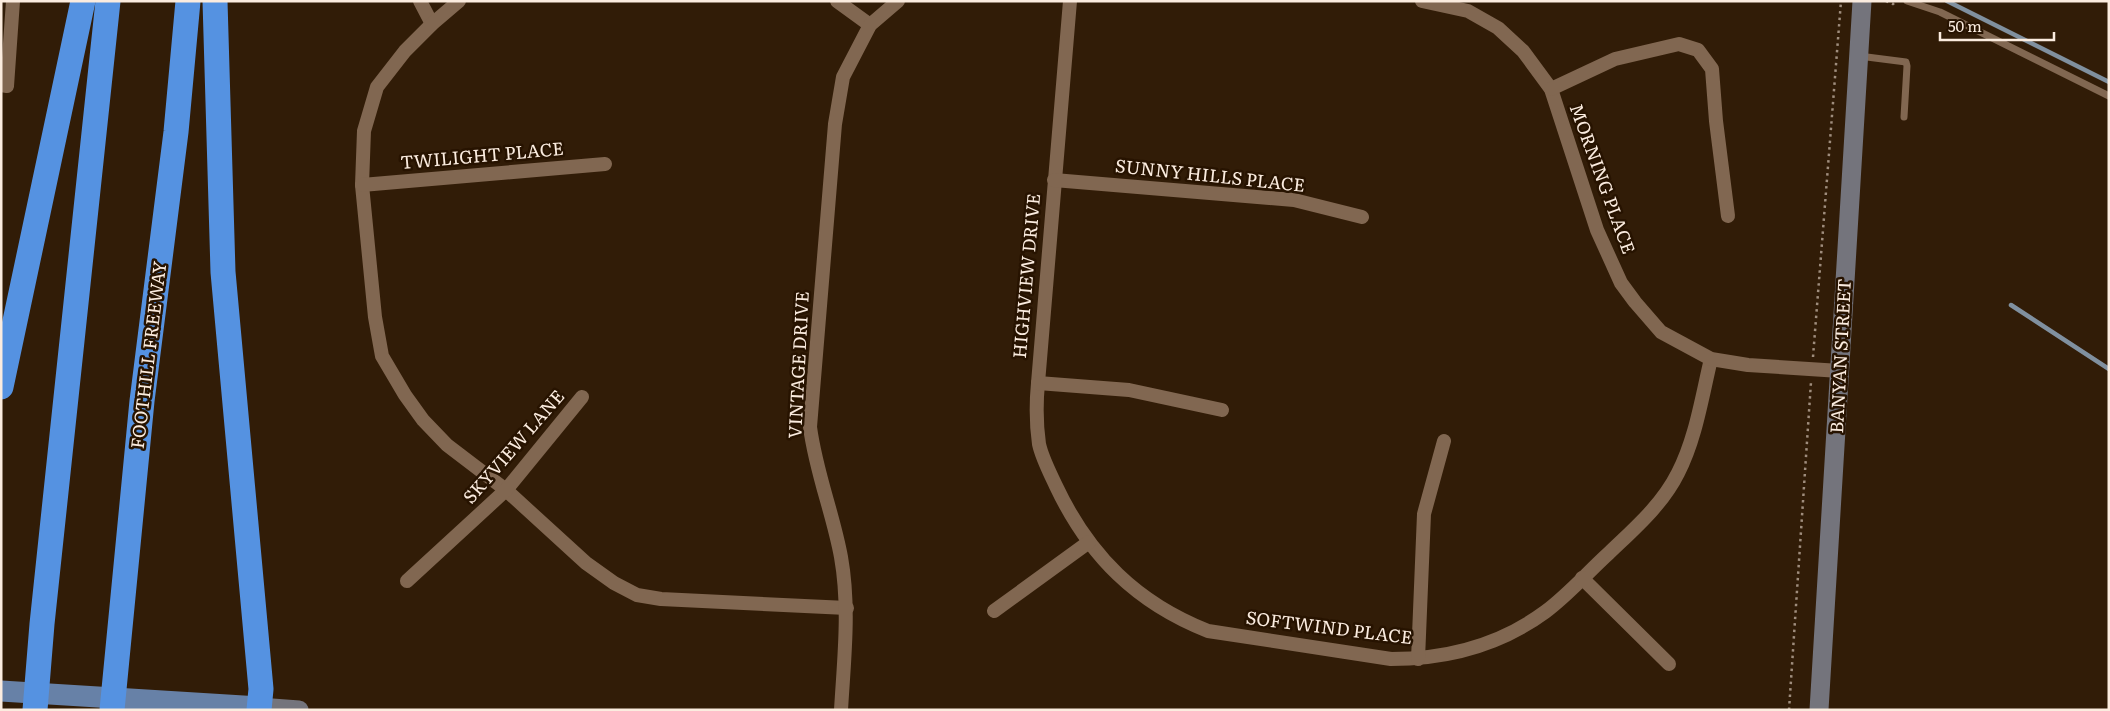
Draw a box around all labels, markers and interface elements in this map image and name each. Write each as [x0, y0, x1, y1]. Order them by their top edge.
scale bar [1940, 10, 2054, 42]
text: 50 m [1948, 14, 1982, 37]
street label: MORNING PLACE [1564, 100, 1643, 257]
street label: TWILIGHT PLACE [399, 134, 565, 175]
street label: SUNNY HILLS PLACE [1114, 151, 1306, 198]
street label: HIGHVIEW DRIVE [1005, 192, 1046, 359]
street label: FOOTHILL FREEWAY [123, 259, 172, 450]
street label: BANYAN STREET [1822, 278, 1857, 434]
street label: VINTAGE DRIVE [780, 291, 815, 439]
street label: SKYVIEW LANE [456, 383, 570, 509]
street label: SOFTWIND PLACE [1244, 603, 1414, 650]

